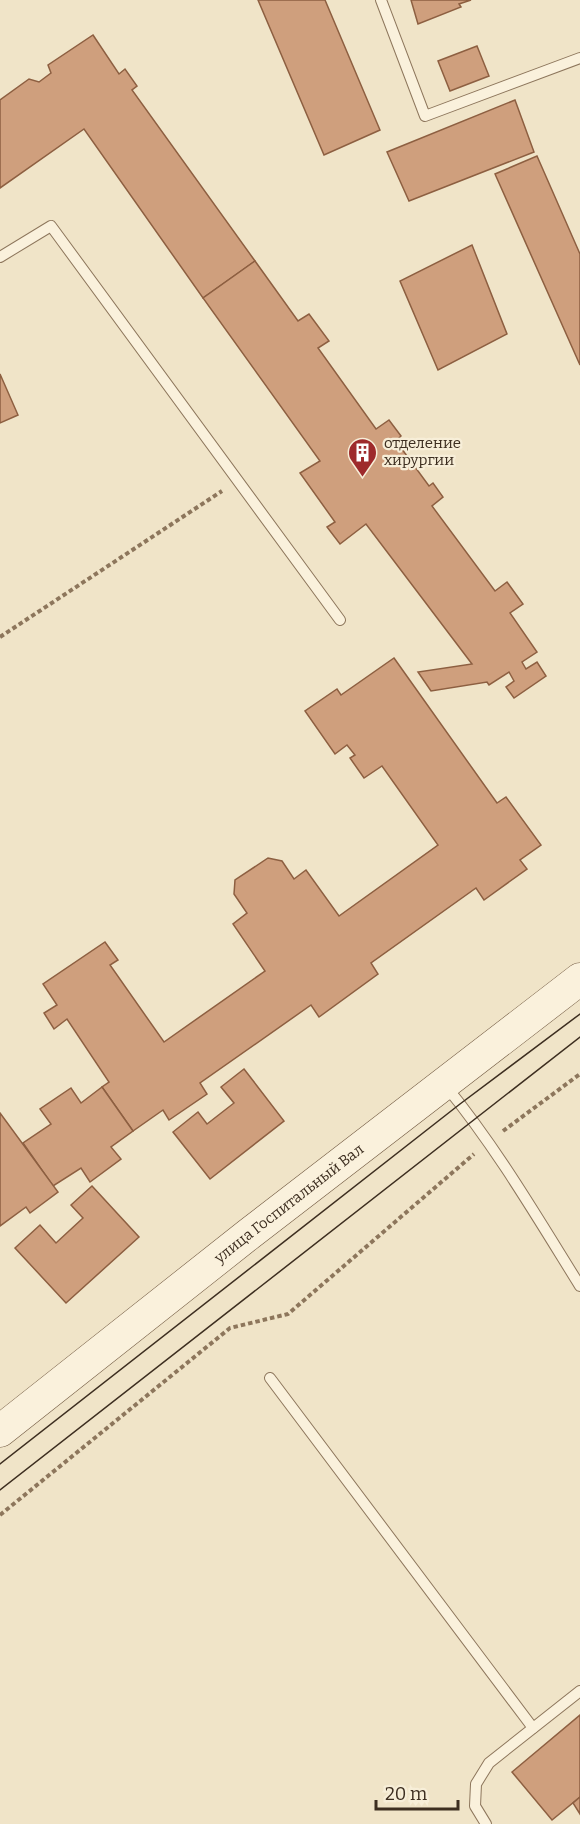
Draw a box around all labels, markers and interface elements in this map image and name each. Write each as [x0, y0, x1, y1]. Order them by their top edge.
place label: отделение хирургии [384, 434, 461, 469]
building icon: отделение хирургии [347, 436, 379, 478]
street label: улица Госпитальный Вал [210, 1140, 367, 1267]
scale bar [376, 1773, 458, 1811]
text: 20 m [385, 1783, 427, 1805]

